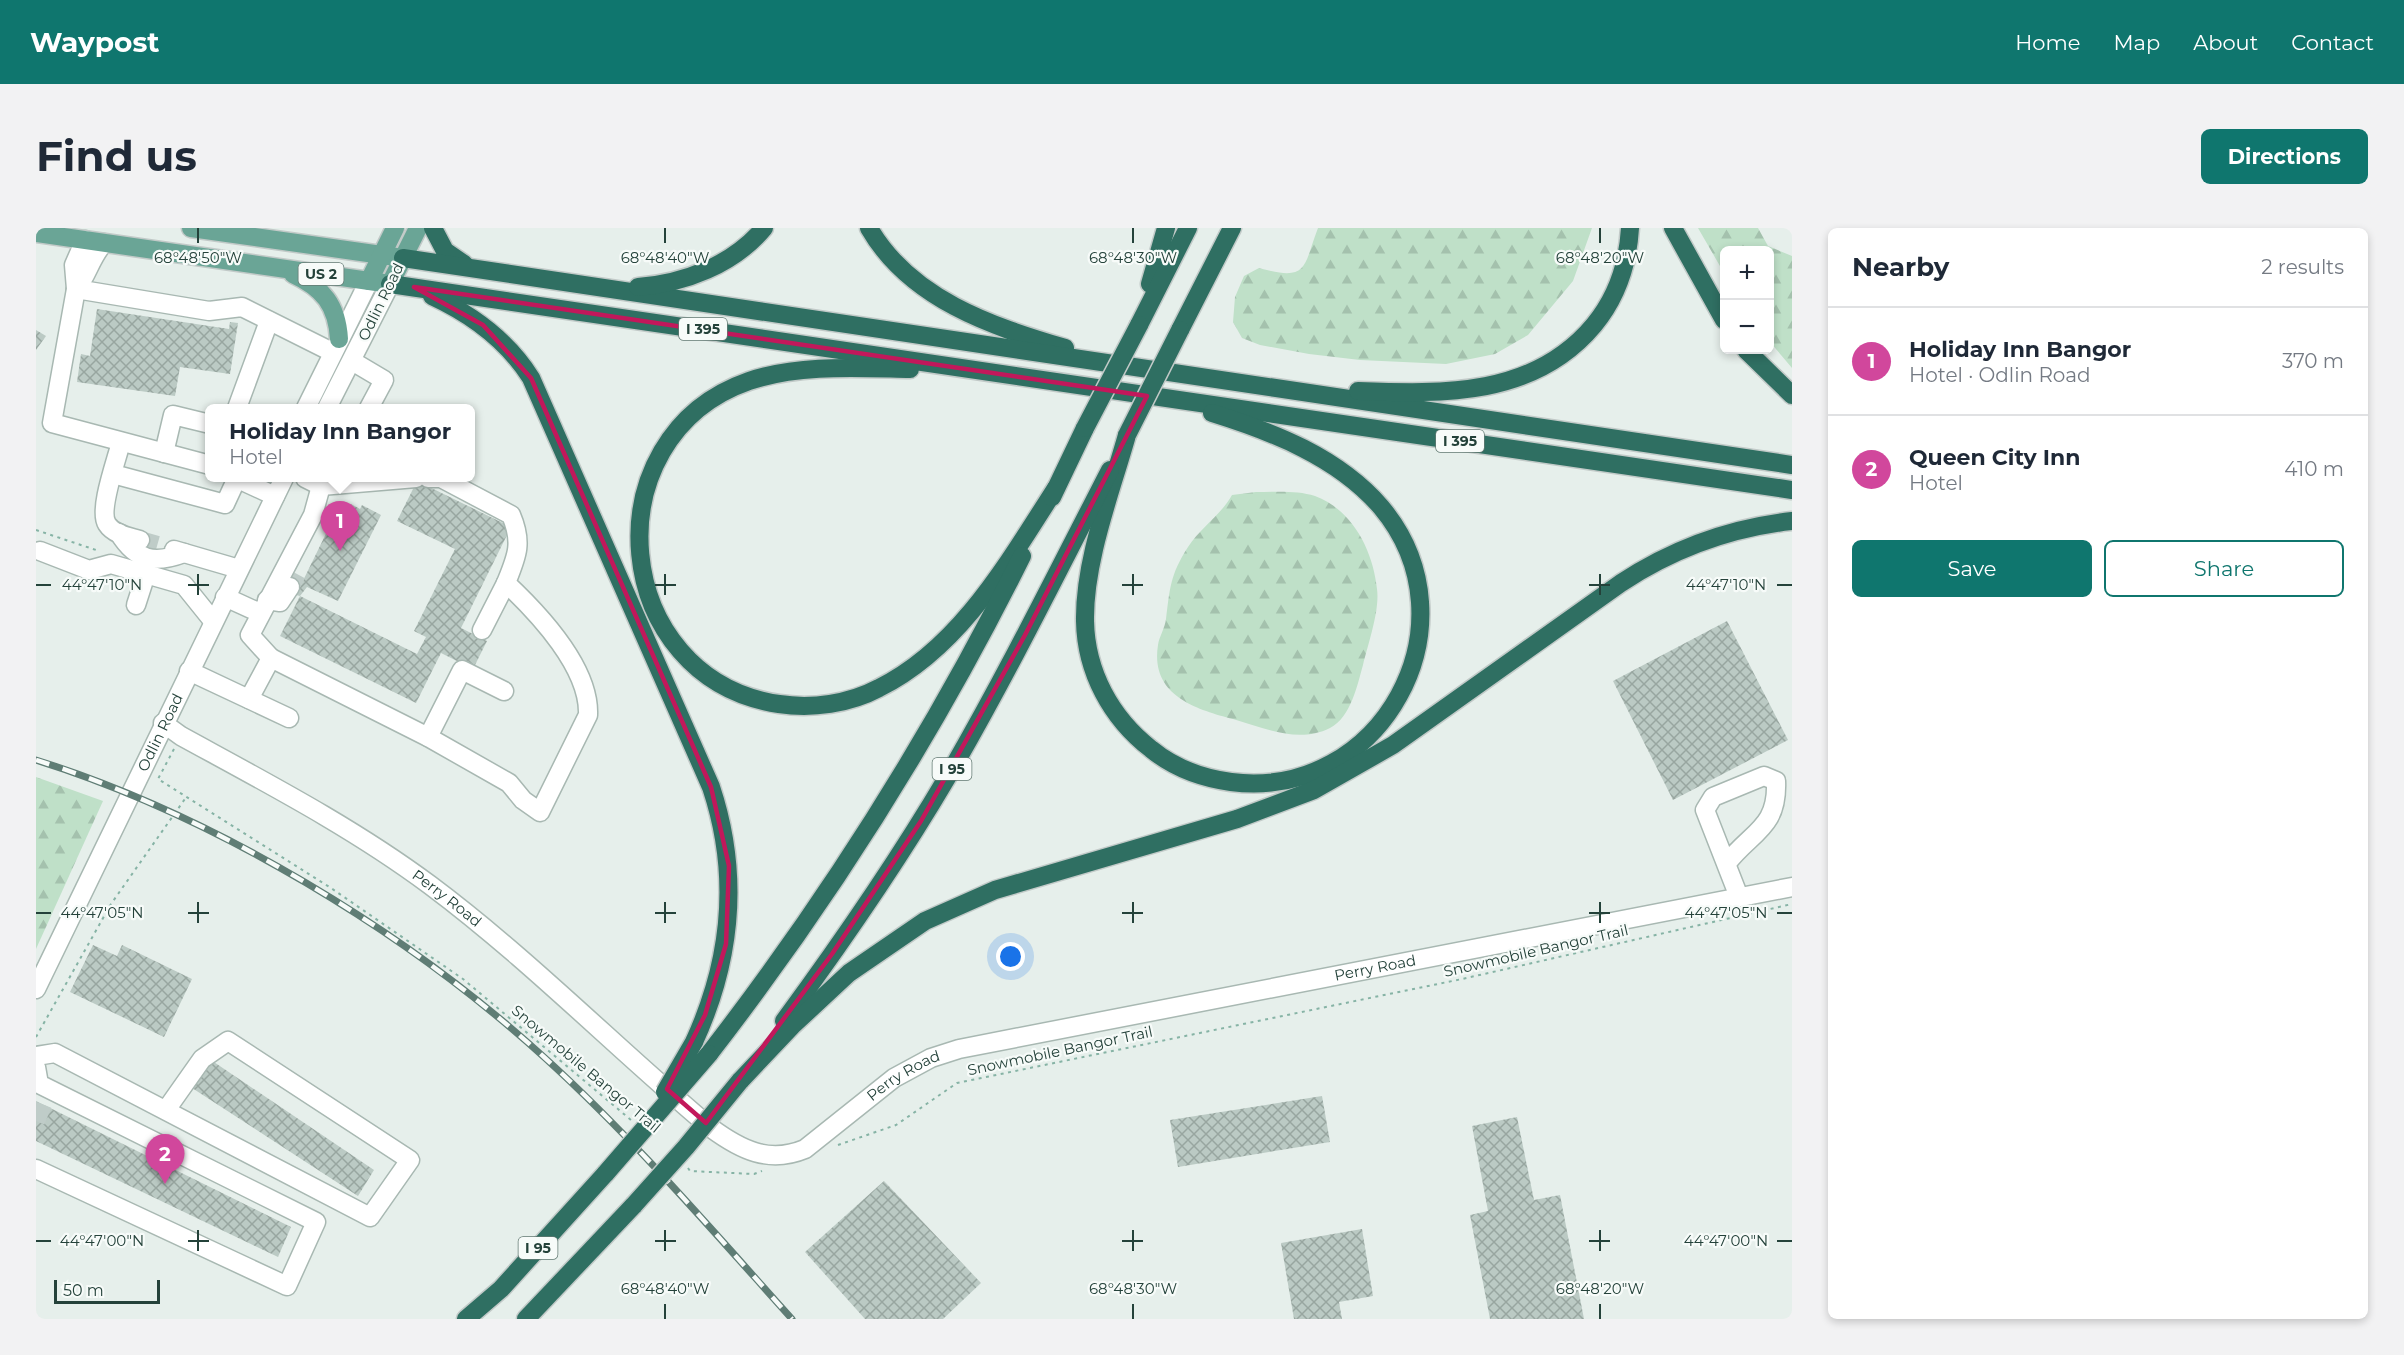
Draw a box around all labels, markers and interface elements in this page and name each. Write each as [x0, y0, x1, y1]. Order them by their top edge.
text: Waypost [30, 25, 160, 59]
text: Home [2015, 30, 2080, 55]
text: Map [2113, 30, 2160, 55]
text: About [2193, 30, 2258, 55]
text: Contact [2291, 30, 2374, 55]
button: Directions [2201, 129, 2368, 184]
text: Find us [36, 130, 197, 182]
map controls [1720, 246, 1774, 354]
button: + [1720, 246, 1774, 300]
text: 68°48'50"W [154, 248, 242, 267]
text: 68°48'40"W [621, 248, 710, 267]
text: 68°48'30"W [1089, 248, 1177, 267]
text: 68°48'20"W [1556, 248, 1644, 267]
text: Nearby [1852, 251, 1949, 283]
text: 2 results [2261, 255, 2344, 279]
street label: Odlin Road [354, 260, 408, 344]
road number: US 2 [298, 263, 344, 285]
button: − [1720, 300, 1774, 354]
road number: I 395 [679, 318, 727, 340]
text: Holiday Inn Bangor [1909, 336, 2131, 363]
text: 1 [1868, 349, 1875, 373]
text: 370 m [2282, 349, 2344, 373]
text: Hotel · Odlin Road [1909, 363, 2091, 387]
popup [205, 404, 475, 482]
text: Holiday Inn Bangor [229, 418, 451, 445]
road number: I 395 [1436, 430, 1484, 452]
text: Queen City Inn [1909, 444, 2080, 471]
text: Hotel [229, 445, 283, 469]
text: 2 [1866, 457, 1877, 481]
text: 410 m [2284, 457, 2344, 481]
text: Hotel [1909, 471, 1963, 495]
pin: 1 [320, 502, 360, 551]
button: Save [1852, 540, 2092, 597]
button: Share [2104, 540, 2344, 597]
text: 44°47'10"N [62, 575, 142, 594]
text: 44°47'10"N [1686, 575, 1766, 594]
street label: Odlin Road [133, 690, 187, 774]
road number: I 95 [932, 758, 972, 780]
street label: Perry Road [409, 865, 486, 931]
text: 44°47'05"N [61, 903, 143, 922]
text: 44°47'05"N [1685, 903, 1767, 922]
street label: Snowmobile Bangor Trail [1442, 920, 1630, 981]
your location [996, 942, 1025, 971]
street label: Perry Road [1333, 950, 1417, 985]
street label: Snowmobile Bangor Trail [508, 1001, 665, 1137]
street label: Snowmobile Bangor Trail [966, 1022, 1154, 1079]
street label: Perry Road [863, 1046, 942, 1105]
pin: 2 [146, 1134, 184, 1184]
text: 44°47'00"N [60, 1231, 144, 1250]
text: 44°47'00"N [1684, 1231, 1768, 1250]
road number: I 95 [518, 1237, 558, 1259]
scale bar [54, 1277, 160, 1304]
text: 68°48'40"W [621, 1279, 710, 1298]
text: 68°48'30"W [1089, 1279, 1177, 1298]
text: 68°48'20"W [1556, 1279, 1644, 1298]
text: 50 m [63, 1281, 104, 1300]

